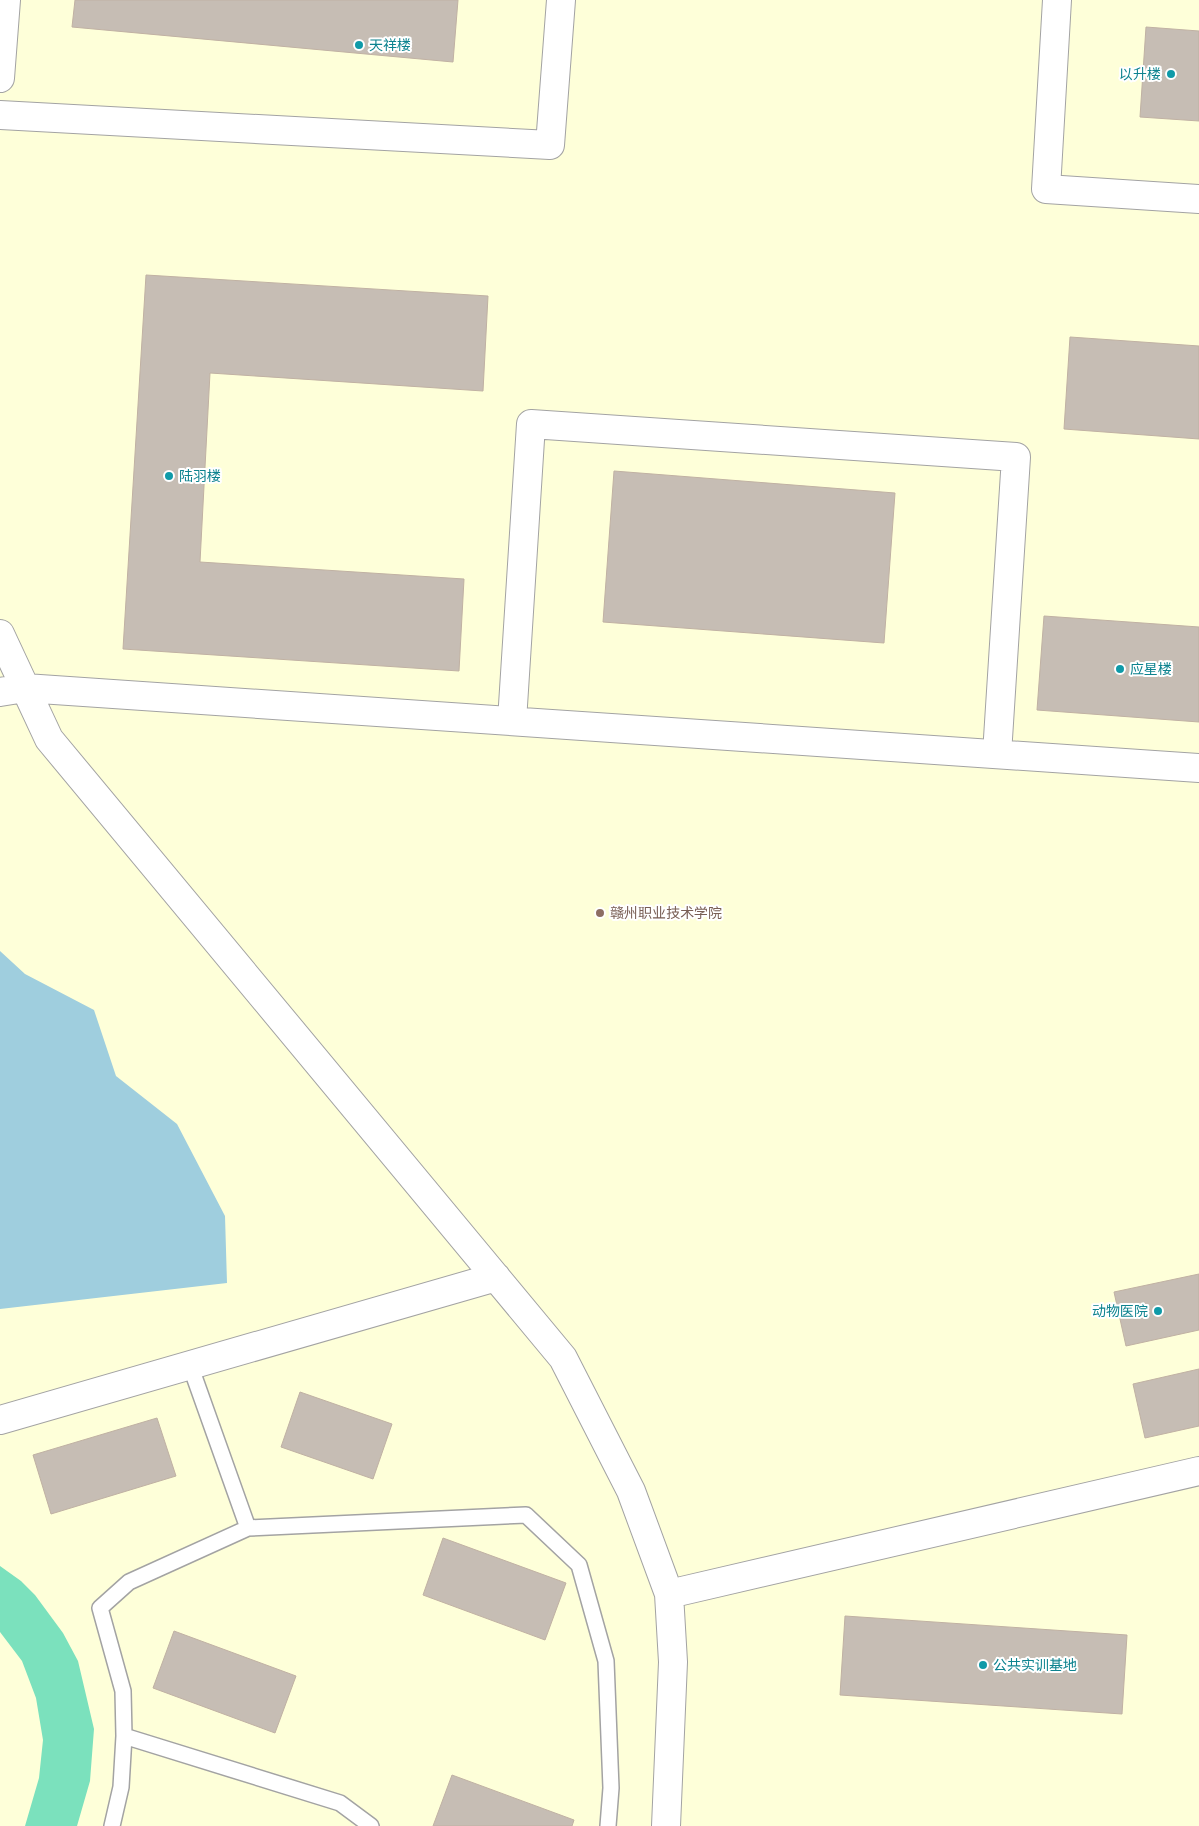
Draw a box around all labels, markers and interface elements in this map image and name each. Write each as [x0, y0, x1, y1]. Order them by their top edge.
place label: 天祥楼 [369, 36, 411, 54]
marker: 天祥楼 [353, 39, 365, 51]
place label: 以升楼 [1119, 65, 1161, 83]
marker: 以升楼 [1165, 68, 1177, 80]
place label: 陆羽楼 [179, 467, 221, 485]
marker: 陆羽楼 [163, 470, 175, 482]
place label: 应星楼 [1130, 660, 1172, 678]
marker: 应星楼 [1114, 663, 1126, 675]
place label: 赣州职业技术学院 [610, 904, 722, 922]
marker: 赣州职业技术学院 [594, 907, 606, 919]
place label: 动物医院 [1092, 1302, 1148, 1320]
marker: 动物医院 [1152, 1305, 1164, 1317]
place label: 公共实训基地 [993, 1656, 1077, 1674]
marker: 公共实训基地 [977, 1659, 989, 1671]

